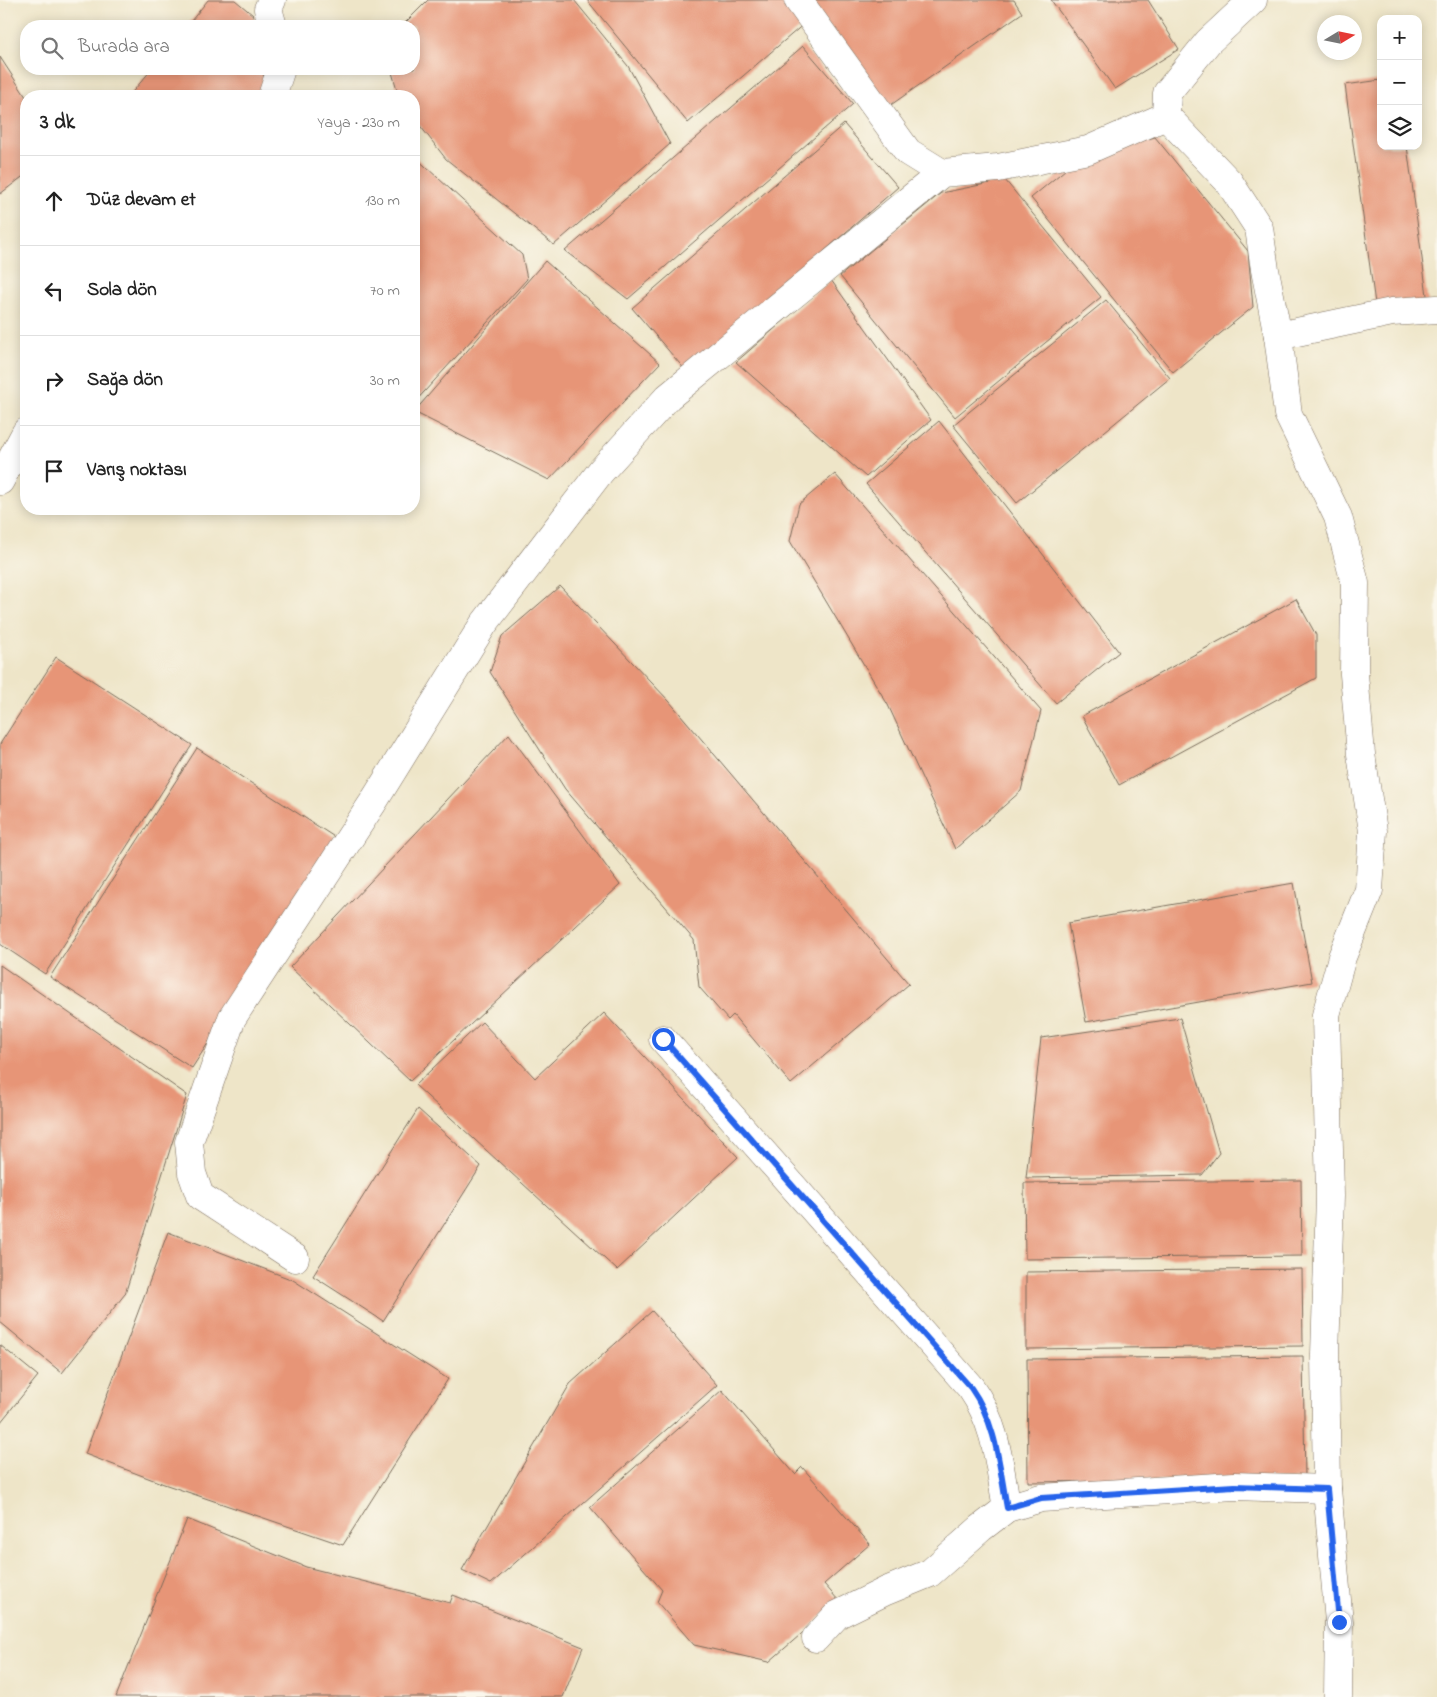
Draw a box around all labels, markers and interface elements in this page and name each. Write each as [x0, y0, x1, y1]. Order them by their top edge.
north arrow [1317, 15, 1362, 60]
map controls [1377, 15, 1422, 150]
button: + [1377, 15, 1422, 60]
search box [20, 20, 420, 75]
icon: search [38, 34, 66, 62]
text: Burada ara [78, 34, 170, 61]
button: − [1377, 60, 1422, 105]
button: layers [1377, 105, 1422, 150]
text: 3 dk [40, 108, 75, 138]
text: Yaya · 230 m [317, 111, 400, 135]
icon: ahead [40, 187, 68, 215]
text: Düz devam et [87, 187, 196, 214]
text: 130 m [365, 189, 400, 213]
icon: left [40, 277, 68, 305]
text: Sola dön [87, 277, 157, 304]
text: 70 m [370, 279, 400, 303]
icon: right [40, 367, 68, 395]
text: Sağa dön [87, 367, 163, 394]
text: 30 m [370, 369, 400, 393]
icon: arrive [40, 457, 68, 485]
text: Varış noktası [87, 457, 187, 484]
route start [652, 1028, 675, 1051]
route end [1328, 1611, 1351, 1634]

